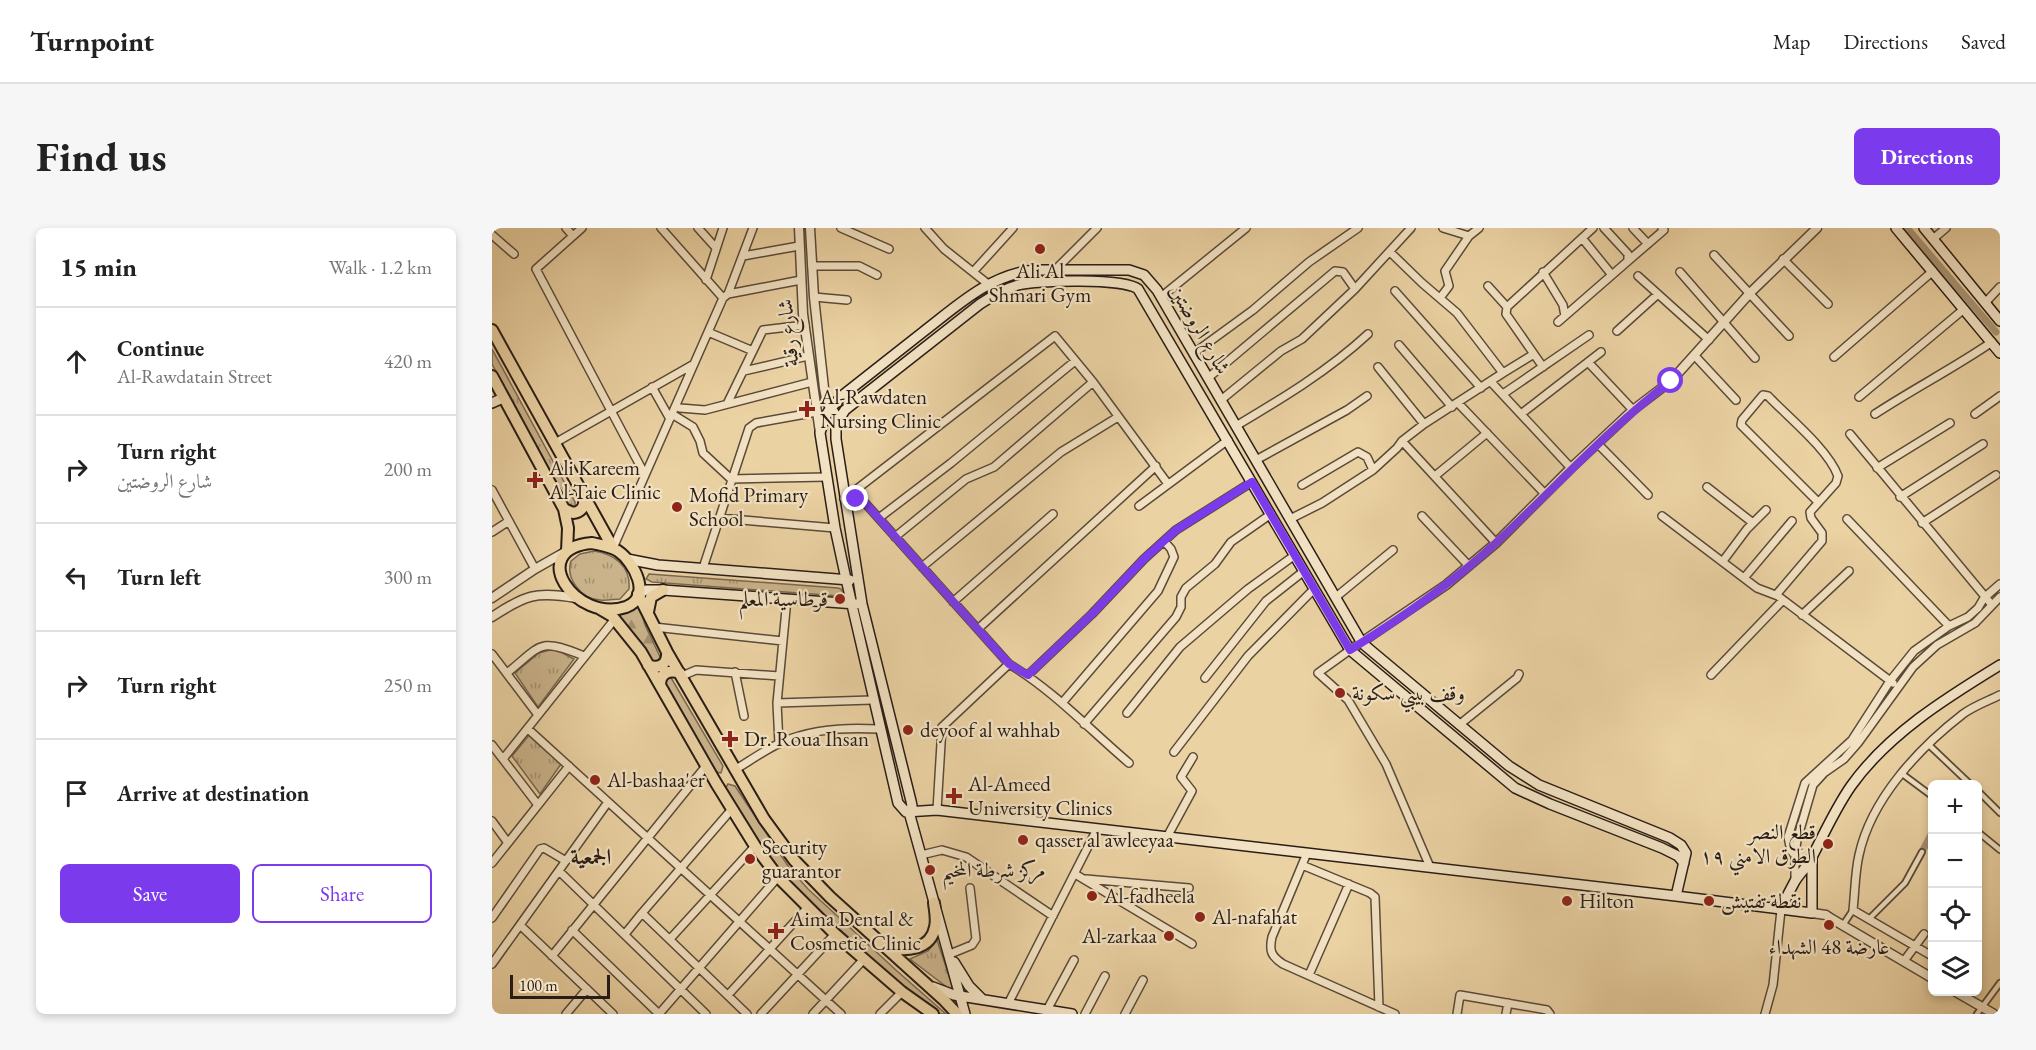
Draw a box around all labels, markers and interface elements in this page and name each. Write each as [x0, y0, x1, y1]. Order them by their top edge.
text: Turnpoint [30, 23, 154, 59]
text: Map [1773, 28, 1810, 55]
text: Directions [1843, 28, 1928, 55]
text: Saved [1961, 28, 2006, 55]
button: Directions [1854, 128, 2000, 185]
text: Find us [36, 129, 167, 184]
marker: Ali Al Shmari Gym [1033, 242, 1047, 256]
text: 15 min [60, 250, 137, 284]
text: Walk · 1.2 km [329, 254, 432, 280]
place label: Ali Al Shmari Gym [989, 257, 1091, 308]
street label: شارع الروضتين [1159, 279, 1237, 381]
street label: شارع رقية [771, 297, 809, 368]
text: Continue [117, 334, 204, 363]
icon: ahead [60, 345, 93, 378]
text: 420 m [384, 348, 432, 374]
text: Al-Rawdatain Street [117, 363, 272, 389]
route start [1657, 367, 1683, 393]
place label: Al-Rawdaten Nursing Clinic [819, 383, 941, 434]
marker: Al-Rawdaten Nursing Clinic [798, 400, 816, 418]
text: Turn right [117, 437, 216, 466]
icon: right [60, 453, 93, 486]
place label: Ali Kareem Al-Taie Clinic [548, 454, 661, 505]
text: 200 m [384, 456, 432, 482]
text: شارع الروضتين [117, 468, 212, 494]
marker: Ali Kareem Al-Taie Clinic [526, 471, 544, 489]
place label: Mofid Primary School [689, 481, 809, 532]
route end [842, 485, 868, 511]
marker: Mofid Primary School [670, 500, 684, 514]
icon: left [60, 561, 93, 594]
text: Turn left [117, 563, 201, 592]
text: 300 m [384, 564, 432, 590]
place label: قرطاسية المعلم [739, 585, 828, 620]
marker: قرطاسية المعلم [833, 592, 847, 606]
icon: right [60, 669, 93, 702]
text: Turn right [117, 671, 216, 700]
text: 250 m [384, 672, 432, 698]
place label: وقف بيبي سكونة [1352, 679, 1465, 713]
marker: وقف بيبي سكونة [1333, 686, 1347, 700]
place label: deyoof al wahhab [920, 716, 1060, 743]
marker: deyoof al wahhab [901, 723, 915, 737]
place label: Dr. Roua Ihsan [744, 725, 869, 752]
marker: Dr. Roua Ihsan [721, 730, 739, 748]
place label: Al-bashaa'er [606, 766, 705, 793]
place label: Al-Ameed University Clinics [967, 770, 1112, 821]
marker: Al-bashaa'er [588, 773, 602, 787]
icon: arrive [60, 777, 93, 810]
text: Arrive at destination [117, 779, 309, 808]
map controls [1928, 780, 1982, 996]
button: + [1928, 780, 1982, 834]
marker: Al-Ameed University Clinics [945, 787, 963, 805]
place label: قطع النصر الطوق الامني ۱۹ [1700, 818, 1816, 876]
place label: qasser al awleeyaa [1035, 826, 1174, 853]
place label: Security guarantor [762, 833, 841, 884]
marker: qasser al awleeyaa [1016, 833, 1030, 847]
button: − [1928, 834, 1982, 888]
marker: قطع النصر الطوق الامني ۱۹ [1821, 837, 1835, 851]
district label: الجمعية [571, 842, 611, 871]
marker: Security guarantor [743, 852, 757, 866]
place label: مركز شرطة المخيم [942, 856, 1045, 891]
marker: مركز شرطة المخيم [923, 863, 937, 877]
button: Save [60, 864, 240, 923]
button: Share [252, 864, 432, 923]
place label: Al-fadheela [1103, 882, 1196, 909]
place label: Hilton [1579, 887, 1634, 914]
place label: نقطة تفتيش [1721, 887, 1802, 915]
button: locate [1928, 888, 1982, 942]
marker: Al-fadheela [1085, 889, 1099, 903]
marker: Hilton [1560, 894, 1574, 908]
marker: نقطة تفتيش [1702, 894, 1716, 908]
place label: Al-nafahat [1211, 903, 1298, 930]
place label: Aima Dental & Cosmetic Clinic [789, 905, 921, 956]
marker: Al-nafahat [1193, 910, 1207, 924]
marker: عارضة 48 الشهداء [1822, 918, 1836, 932]
marker: Aima Dental & Cosmetic Clinic [767, 922, 785, 940]
place label: Al-zarkaa [1081, 922, 1158, 949]
marker: Al-zarkaa [1162, 929, 1176, 943]
place label: عارضة 48 الشهداء [1769, 933, 1889, 961]
button: layers [1928, 942, 1982, 996]
scale bar [510, 972, 610, 1000]
text: 100 m [519, 975, 558, 996]

